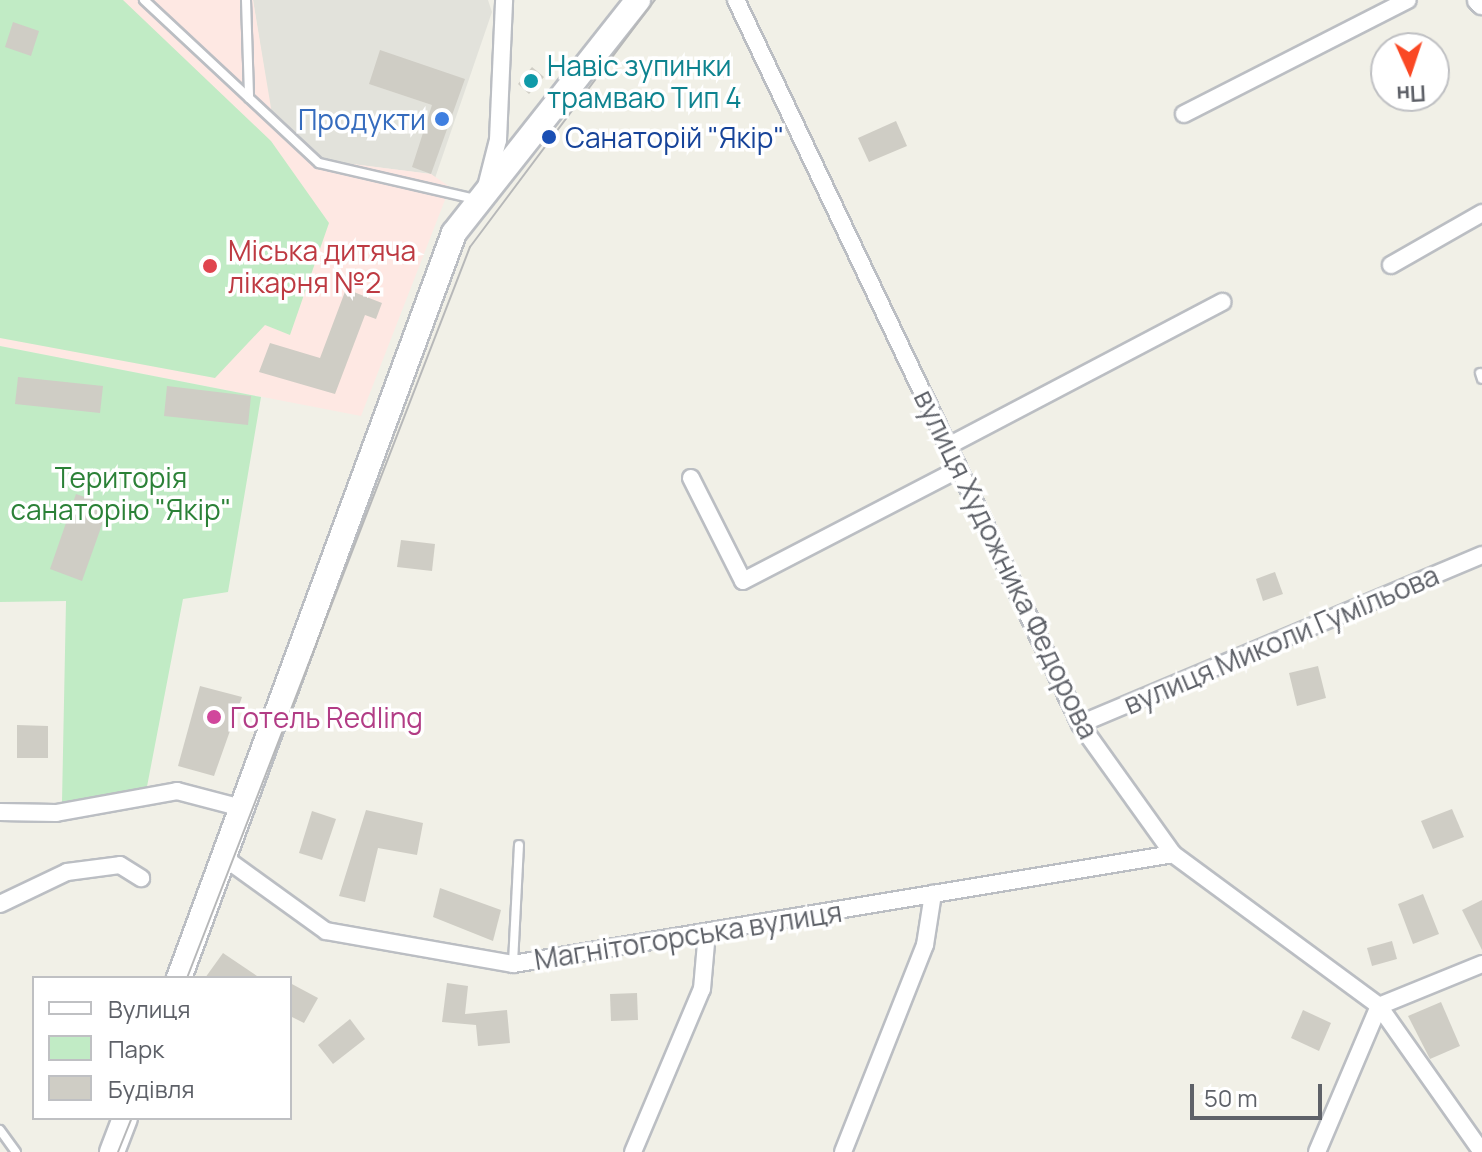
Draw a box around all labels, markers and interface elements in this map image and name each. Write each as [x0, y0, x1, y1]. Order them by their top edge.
north arrow [1370, 32, 1450, 112]
place label: Навіс зупинки трамваю Тип 4 [547, 48, 742, 114]
marker: Навіс зупинки трамваю Тип 4 [522, 72, 540, 90]
text: Пн [1396, 78, 1427, 110]
place label: Продукти [298, 102, 426, 136]
marker: Продукти [433, 110, 451, 128]
place label: Санаторій "Якір" [565, 120, 784, 154]
marker: Санаторій "Якір" [540, 128, 558, 146]
place label: Міська дитяча лікарня №2 [228, 233, 416, 299]
marker: Міська дитяча лікарня №2 [199, 255, 221, 277]
street label: вулиця Художника Федорова [908, 384, 1106, 744]
park label: Територія санаторію "Якір" [11, 460, 231, 526]
street label: вулиця Миколи Гумільова [1119, 557, 1443, 721]
place label: Готель Redling [230, 700, 423, 734]
marker: Готель Redling [205, 708, 223, 726]
street label: Магнітогорська вулиця [532, 894, 844, 976]
legend [32, 976, 292, 1120]
text: Вулиця [108, 992, 190, 1025]
text: Парк [108, 1032, 164, 1065]
scale bar [1194, 1068, 1326, 1118]
text: Будівля [108, 1072, 195, 1105]
text: 50 m [1204, 1081, 1258, 1114]

